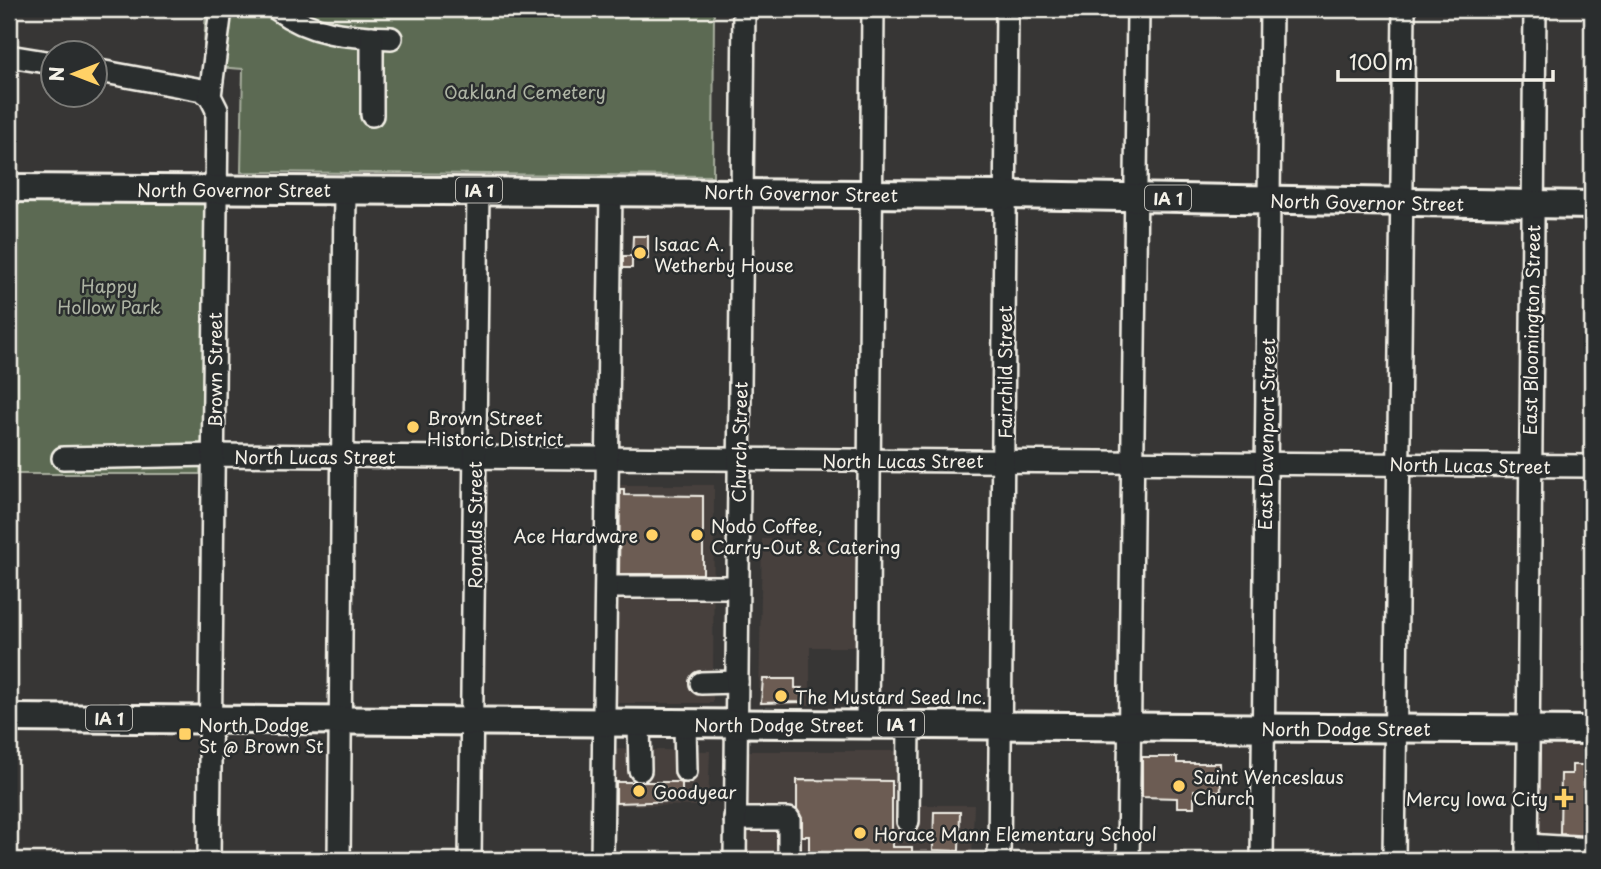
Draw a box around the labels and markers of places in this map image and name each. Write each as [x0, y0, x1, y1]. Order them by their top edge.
place label: Isaac A. Wetherby House [654, 230, 794, 278]
marker: Isaac A. Wetherby House [632, 245, 648, 261]
place label: Brown Street Historic District [427, 404, 564, 452]
marker: Brown Street Historic District [405, 419, 421, 435]
place label: Nodo Coffee, Carry-Out & Catering [711, 512, 901, 560]
place label: Ace Hardware [513, 522, 638, 549]
marker: Ace Hardware [644, 527, 660, 543]
marker: Nodo Coffee, Carry-Out & Catering [689, 527, 705, 543]
place label: The Mustard Seed Inc. [795, 683, 987, 710]
marker: The Mustard Seed Inc. [773, 688, 789, 704]
place label: North Dodge St @ Brown St [199, 711, 323, 759]
marker: North Dodge St @ Brown St [177, 726, 193, 742]
place label: Saint Wenceslaus Church [1193, 763, 1344, 811]
place label: Goodyear [653, 778, 737, 805]
marker: Saint Wenceslaus Church [1171, 778, 1187, 794]
marker: Goodyear [631, 783, 647, 799]
place label: Mercy Iowa City [1406, 785, 1548, 812]
marker: Mercy Iowa City [1554, 788, 1574, 808]
place label: Horace Mann Elementary School [874, 820, 1157, 847]
marker: Horace Mann Elementary School [852, 825, 868, 841]

